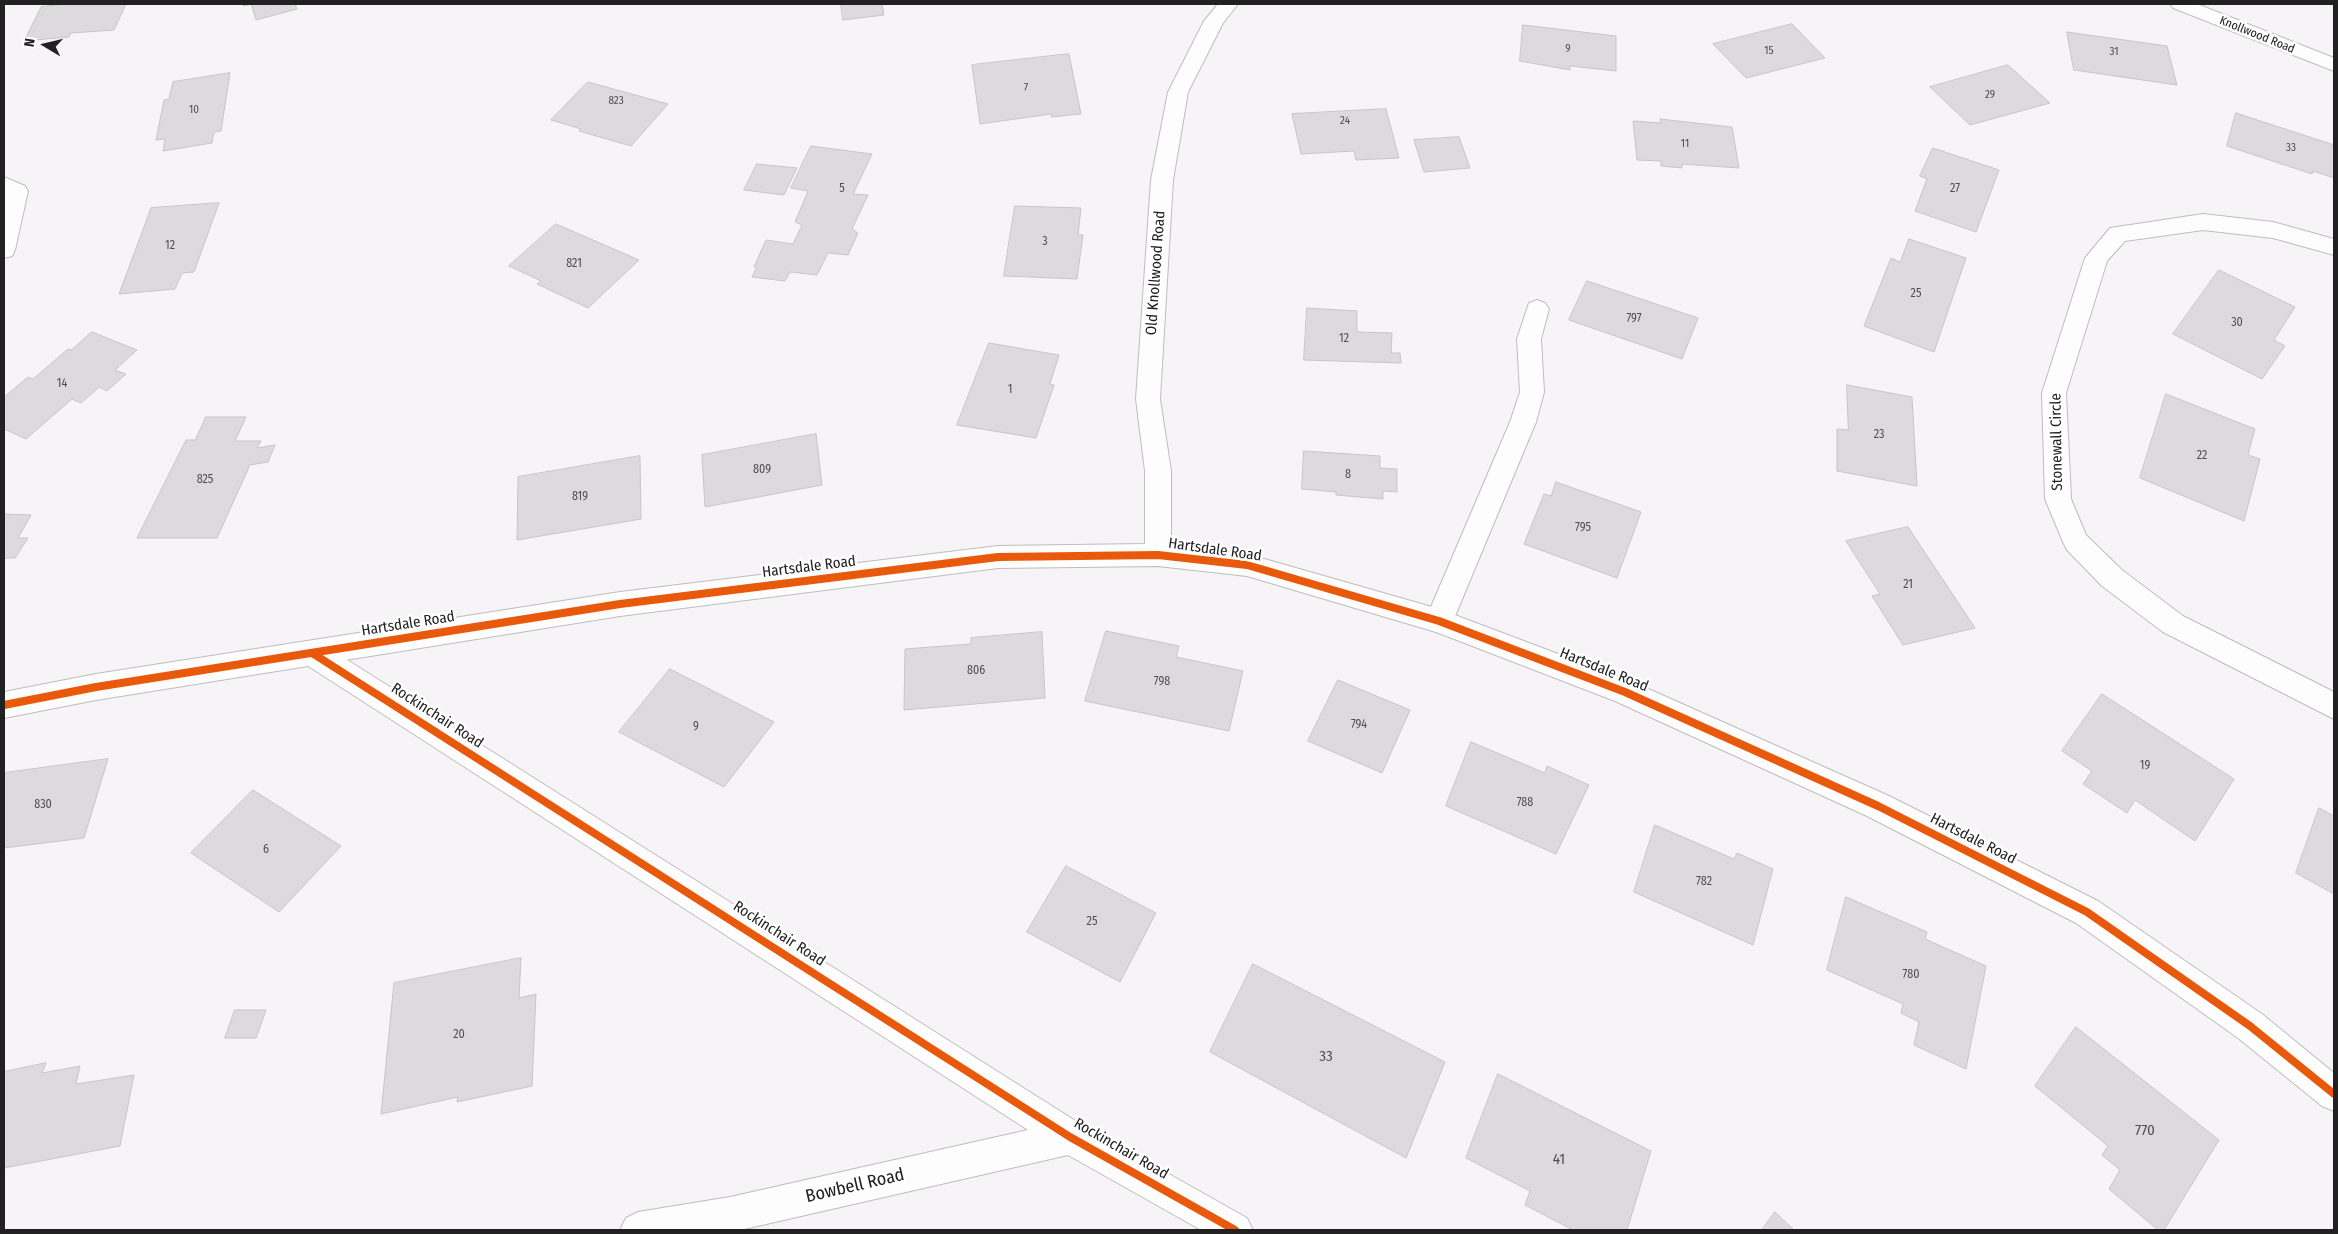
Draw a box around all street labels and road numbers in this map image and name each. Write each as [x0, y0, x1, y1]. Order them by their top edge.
street label: Knollwood Road [2217, 13, 2297, 57]
street label: Old Knollwood Road [1143, 210, 1169, 336]
street label: Stonewall Circle [2047, 393, 2067, 491]
street label: Hartsdale Road [1167, 535, 1263, 565]
street label: Hartsdale Road [761, 552, 857, 582]
street label: Hartsdale Road [360, 608, 456, 640]
street label: Hartsdale Road [1557, 644, 1651, 696]
street label: Rockinchair Road [388, 680, 486, 752]
street label: Hartsdale Road [1927, 810, 2019, 868]
street label: Rockinchair Road [730, 898, 828, 970]
street label: Rockinchair Road [1070, 1115, 1172, 1183]
street label: Bowbell Road [804, 1164, 906, 1208]

